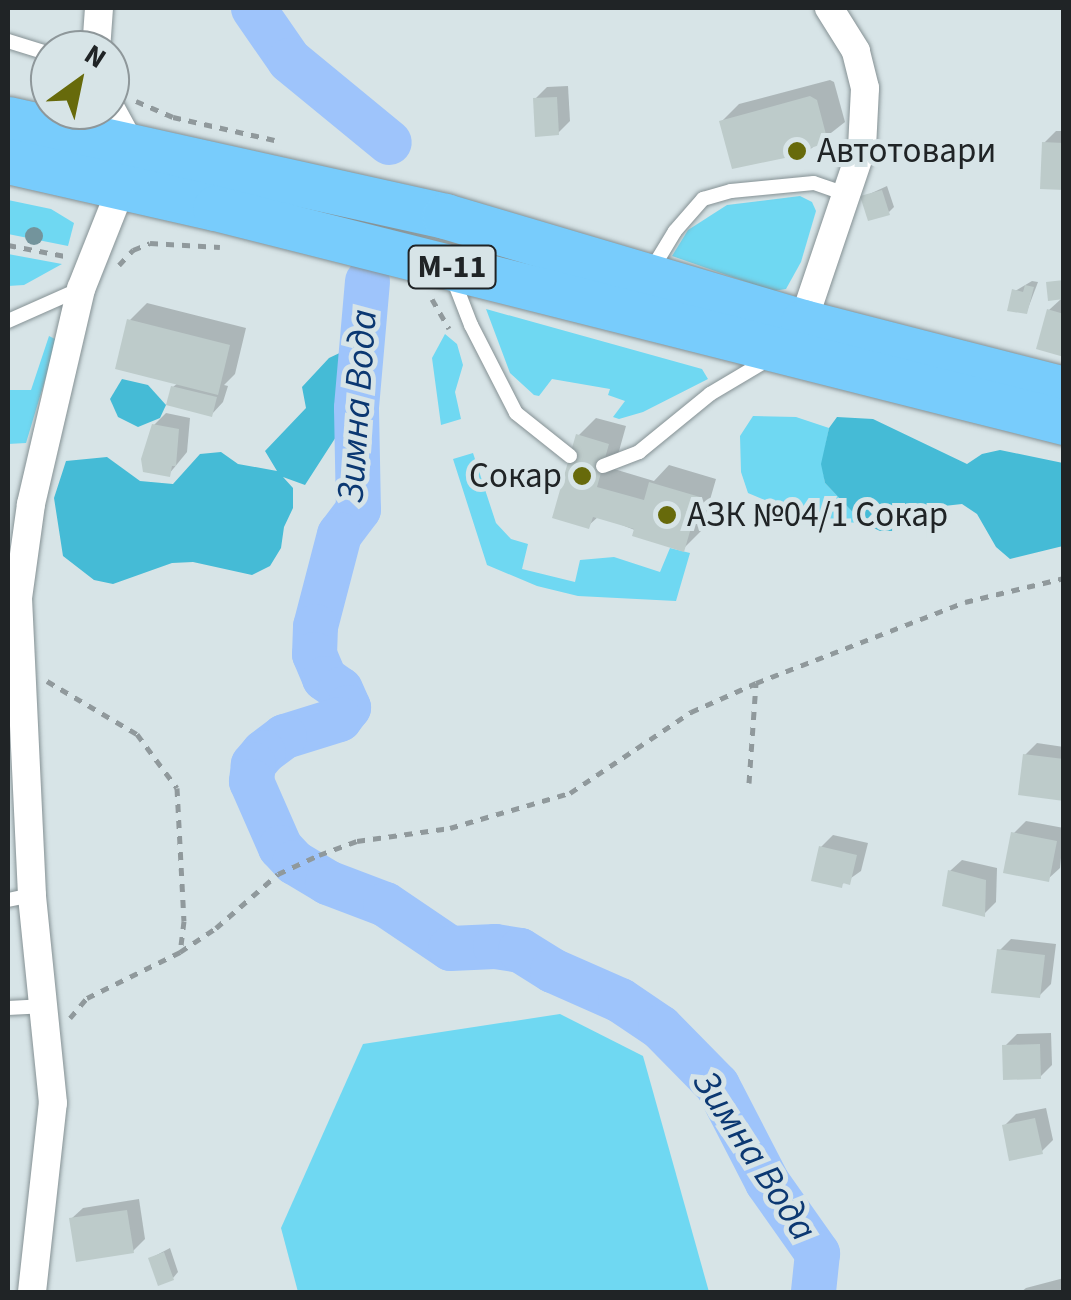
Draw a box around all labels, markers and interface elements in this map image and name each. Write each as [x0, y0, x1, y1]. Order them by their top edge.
north arrow [30, 30, 130, 130]
text: N [77, 35, 114, 78]
place label: Автотовари [817, 130, 996, 172]
marker: Автотовари [786, 140, 808, 162]
road number: М-11 [407, 240, 497, 294]
water label: Зимна Вода [328, 308, 388, 504]
place label: Сокар [469, 455, 562, 497]
marker: Сокар [571, 465, 593, 487]
place label: АЗК №04/1 Сокар [687, 494, 948, 536]
marker: АЗК №04/1 Сокар [656, 504, 678, 526]
water label: Зимна Вода [682, 1062, 826, 1250]

